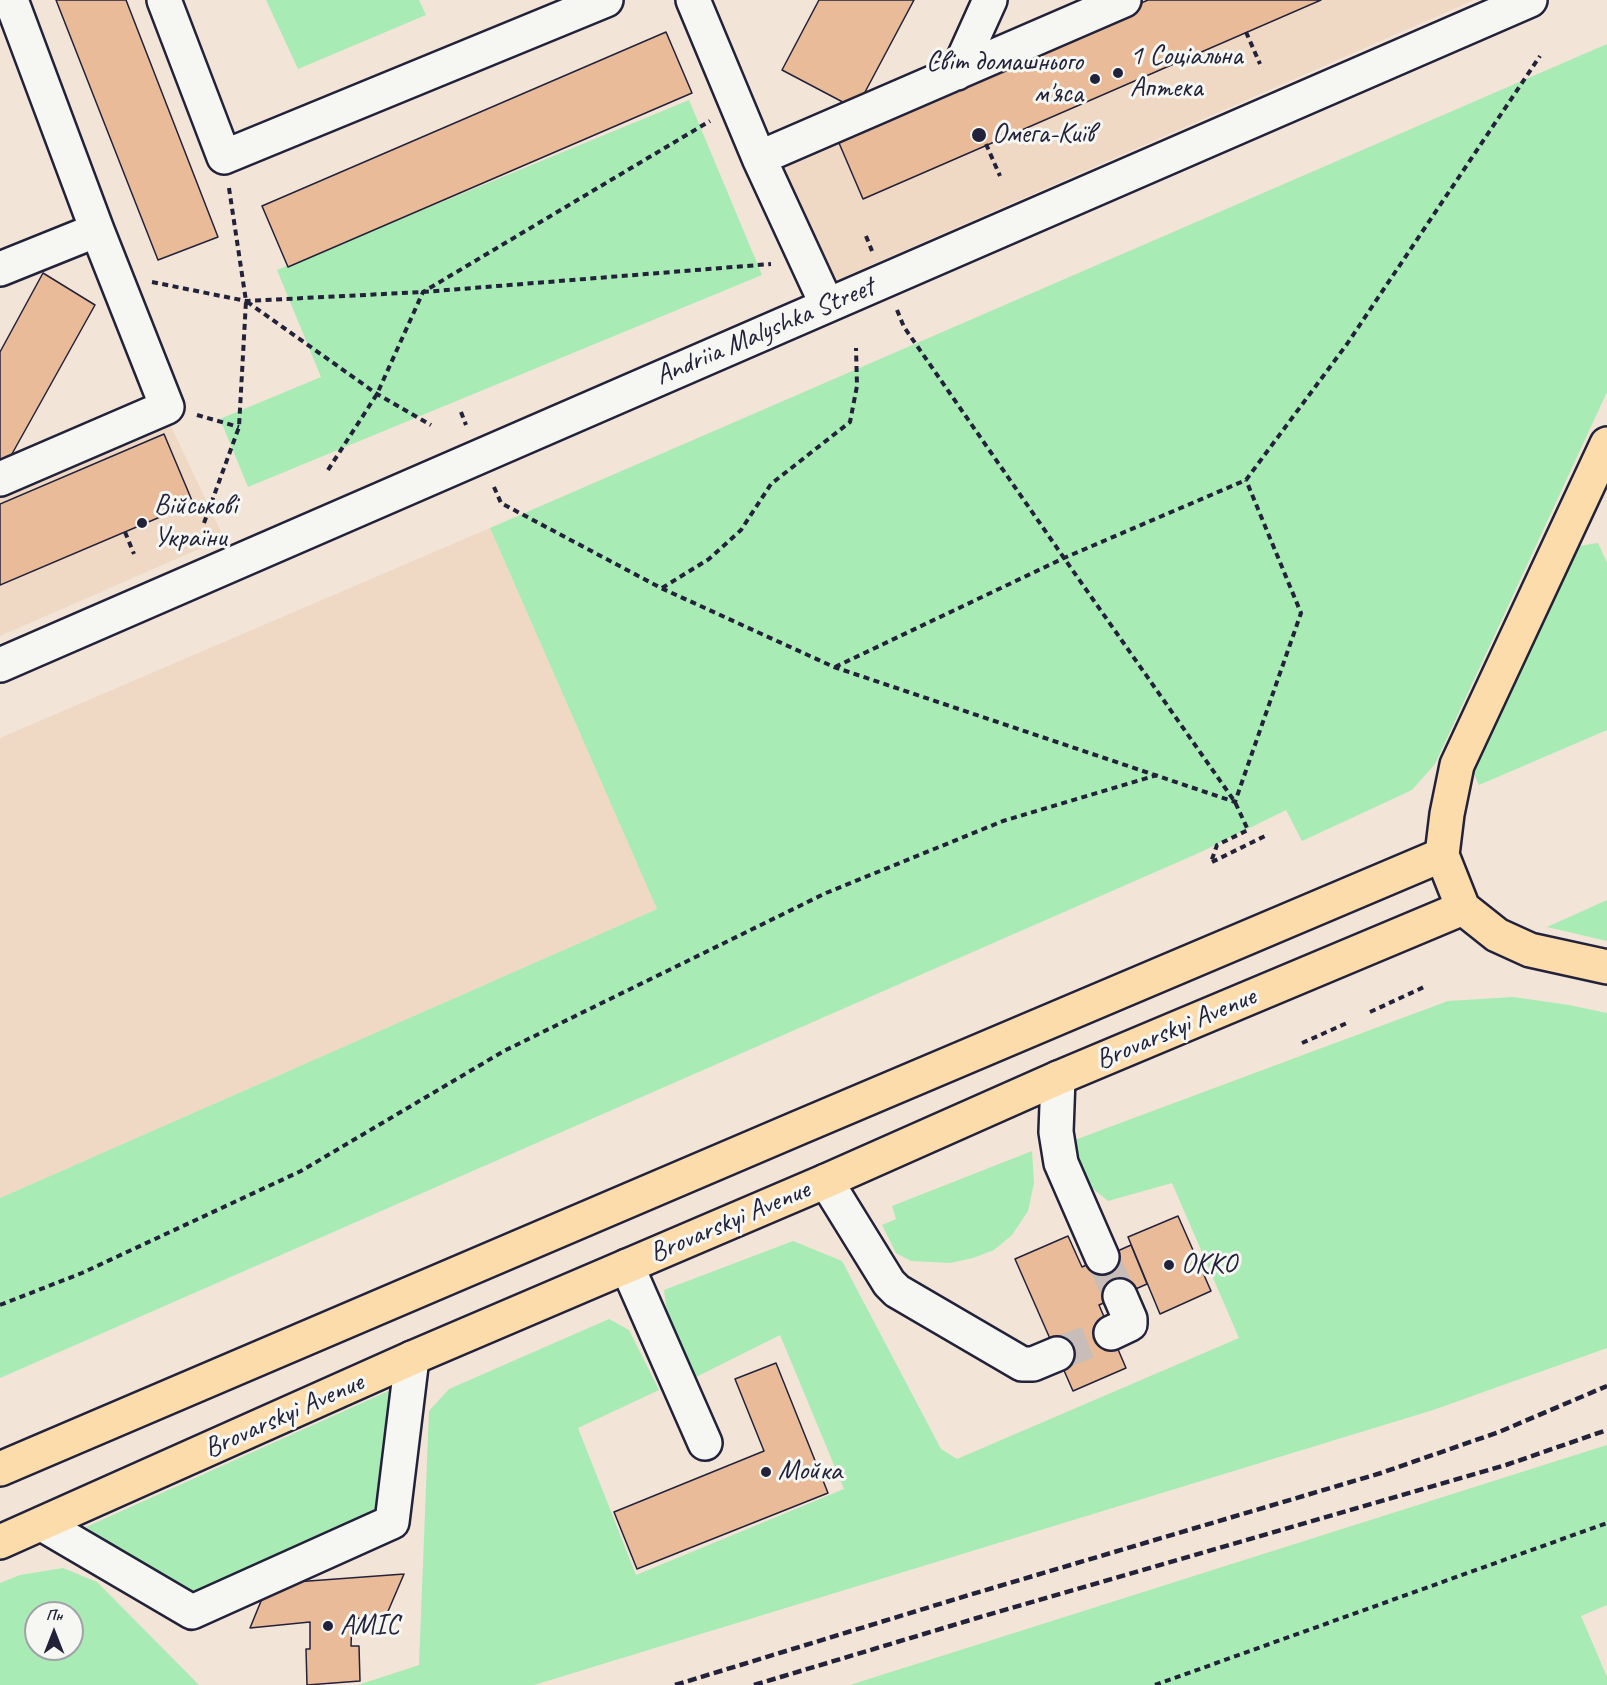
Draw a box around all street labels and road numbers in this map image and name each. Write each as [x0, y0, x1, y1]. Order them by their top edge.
street label: Andriia Malyshka Street [650, 271, 880, 393]
street label: Brovarskyi Avenue [1091, 980, 1261, 1078]
street label: Brovarskyi Avenue [645, 1173, 815, 1271]
street label: Brovarskyi Avenue [199, 1366, 369, 1466]

